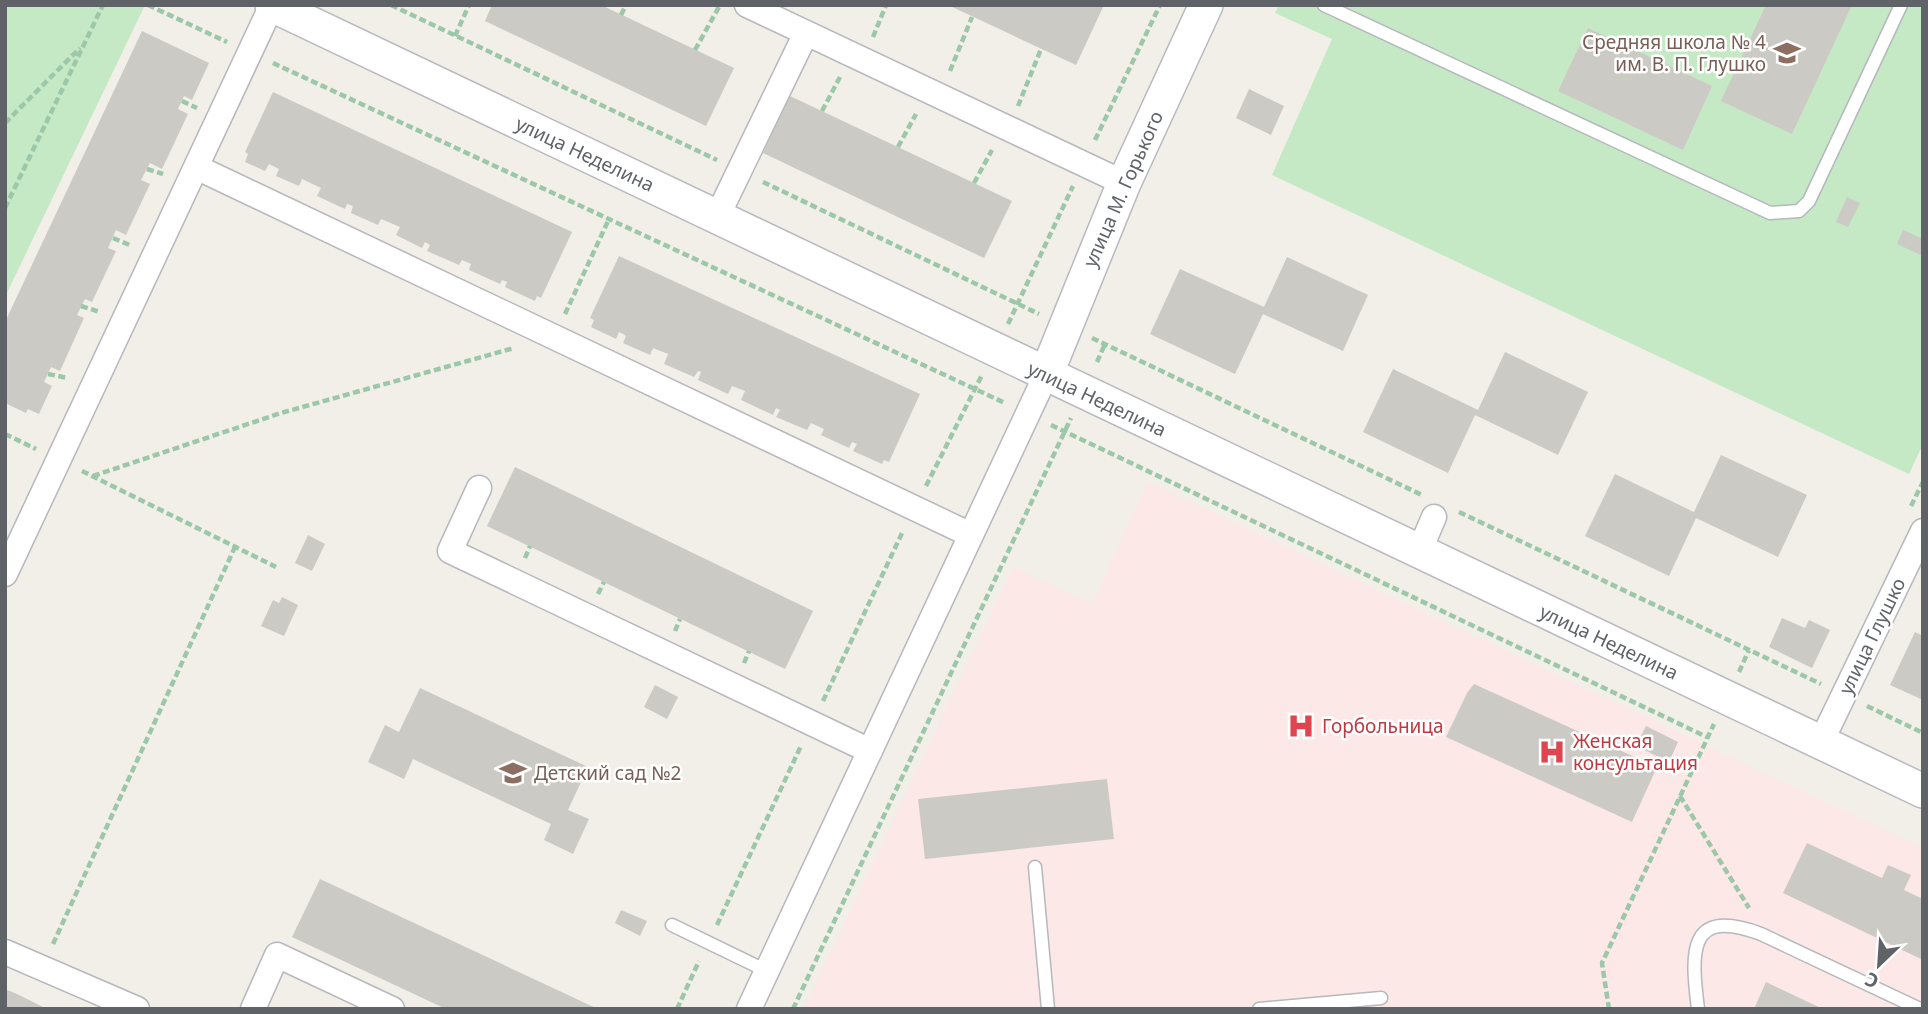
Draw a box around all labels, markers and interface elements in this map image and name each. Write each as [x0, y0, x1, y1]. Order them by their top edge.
place label: Средняя школа № 4 им. В. П. Глушко [1582, 29, 1766, 77]
school or university icon: Средняя школа № 4 им. В. П. Глушко [1772, 38, 1802, 68]
street label: улица М. Горького [1077, 107, 1169, 271]
street label: улица Неделина [511, 110, 659, 198]
street label: улица Неделина [1023, 355, 1171, 443]
street label: улица Глушко [1833, 573, 1911, 699]
street label: улица Неделина [1535, 598, 1683, 686]
hospital icon: Горбольница [1286, 711, 1316, 741]
place label: Горбольница [1322, 713, 1444, 739]
place label: Женская консультация [1573, 728, 1698, 776]
hospital icon: Женская консультация [1537, 737, 1567, 767]
school or university icon: Детский сад №2 [498, 758, 528, 788]
place label: Детский сад №2 [534, 760, 681, 786]
north arrow [1844, 930, 1914, 1000]
text: С [1861, 966, 1883, 995]

